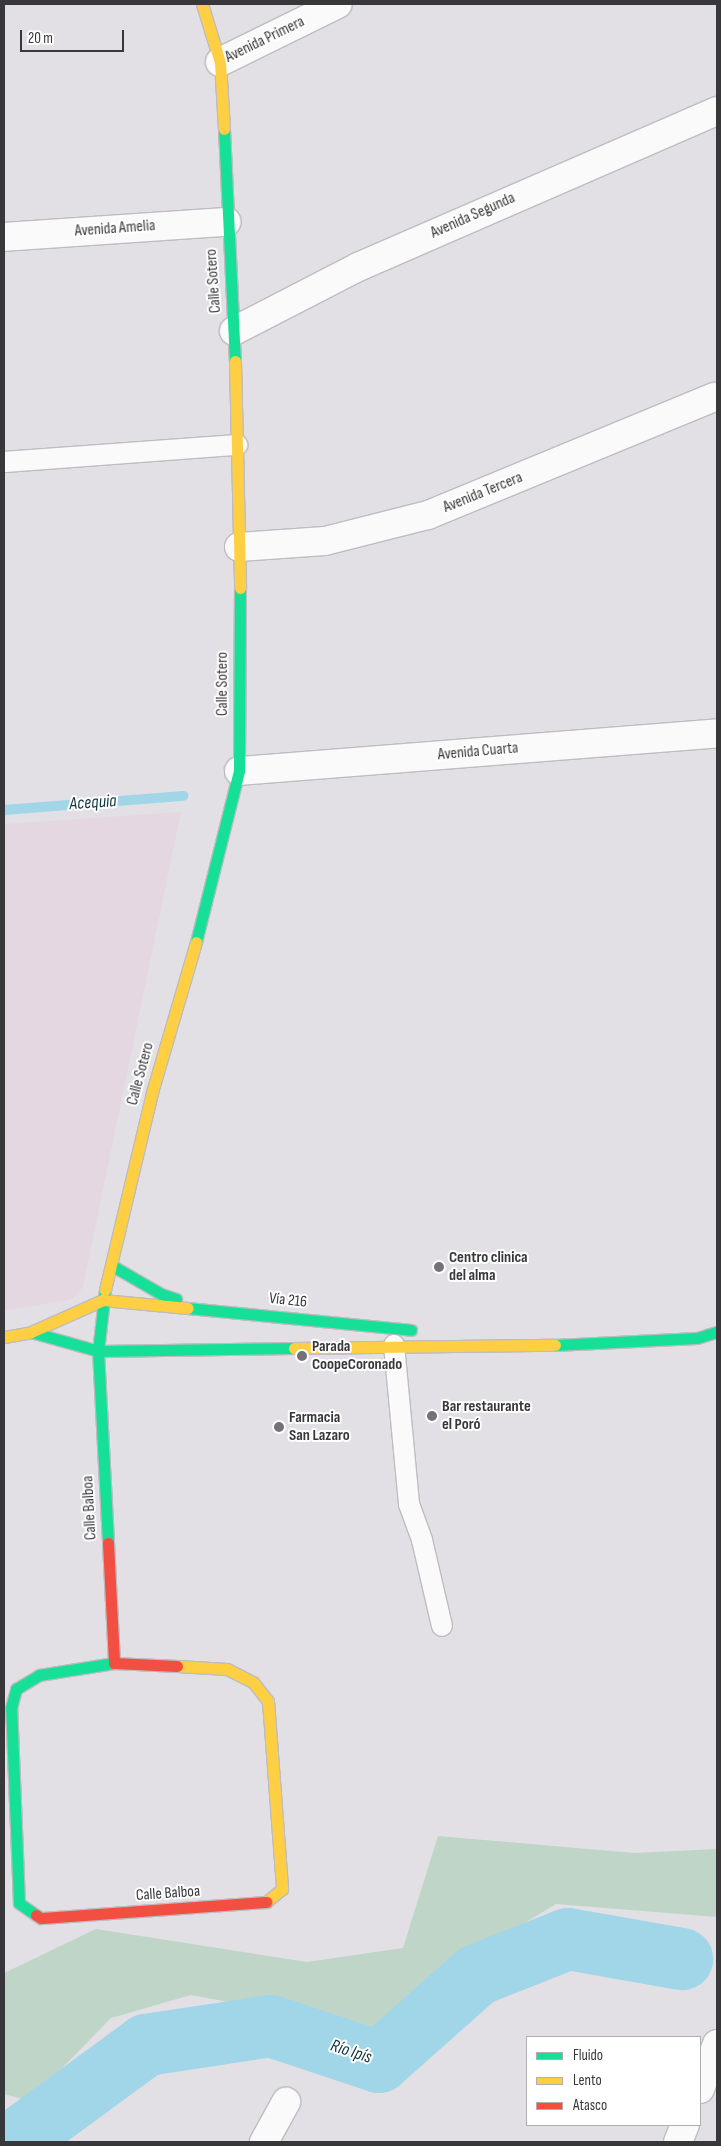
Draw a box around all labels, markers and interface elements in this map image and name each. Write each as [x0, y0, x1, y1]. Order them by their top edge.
street label: Avenida Primera [222, 13, 308, 67]
scale bar [22, 20, 126, 52]
text: 20 m [28, 29, 53, 48]
street label: Avenida Segunda [428, 189, 518, 243]
street label: Avenida Amelia [74, 217, 156, 241]
street label: Calle Sotero [202, 248, 226, 314]
street label: Avenida Tercera [441, 468, 525, 518]
street label: Calle Sotero [213, 652, 233, 716]
street label: Avenida Cuarta [437, 739, 519, 765]
water label: Acequia [69, 791, 117, 815]
street label: Calle Sotero [123, 1040, 159, 1108]
place label: Centro clinica del alma [449, 1248, 528, 1286]
marker: Centro clinica del alma [433, 1261, 445, 1273]
street label: Vía 216 [268, 1289, 308, 1313]
place label: Parada CoopeCoronado [312, 1337, 402, 1375]
marker: Parada CoopeCoronado [296, 1350, 308, 1362]
place label: Bar restaurante el Poró [442, 1397, 531, 1435]
place label: Farmacia San Lazaro [289, 1408, 350, 1446]
marker: Bar restaurante el Poró [426, 1410, 438, 1422]
marker: Farmacia San Lazaro [273, 1421, 285, 1433]
street label: Calle Balboa [79, 1475, 101, 1541]
street label: Calle Balboa [135, 1882, 201, 1906]
water label: Río Ipís [328, 2035, 374, 2069]
legend [526, 2036, 701, 2126]
text: Fluido [573, 2046, 603, 2065]
text: Lento [573, 2071, 602, 2090]
text: Atasco [573, 2096, 607, 2115]

